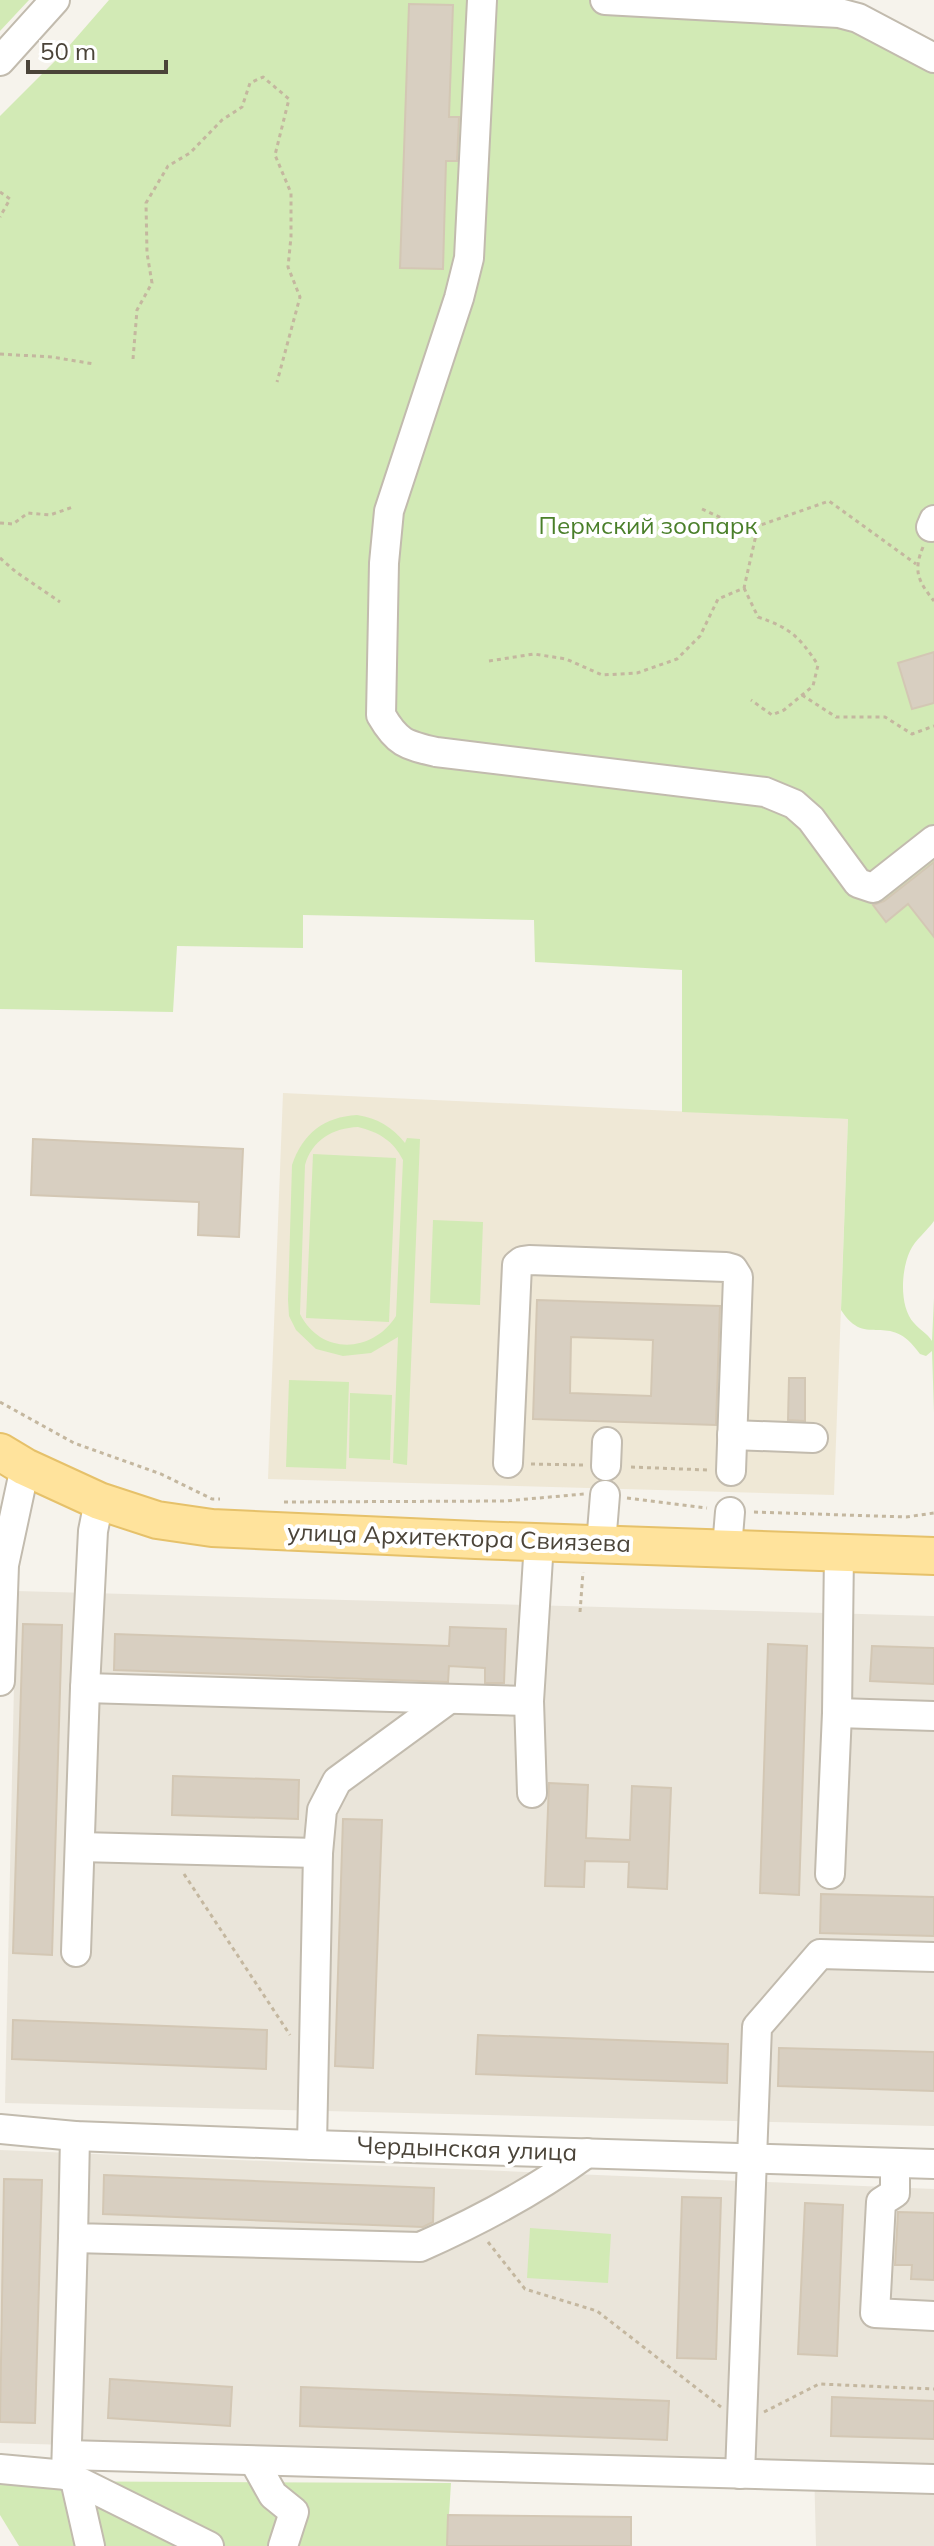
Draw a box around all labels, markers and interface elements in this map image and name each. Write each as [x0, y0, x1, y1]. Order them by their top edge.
scale bar [28, 24, 166, 74]
text: 50 m [40, 36, 96, 66]
park label: Пермский зоопарк [539, 510, 758, 540]
street label: улица Архитектора Свиязева [287, 1516, 631, 1558]
street label: Чердынская улица [356, 2129, 578, 2167]

